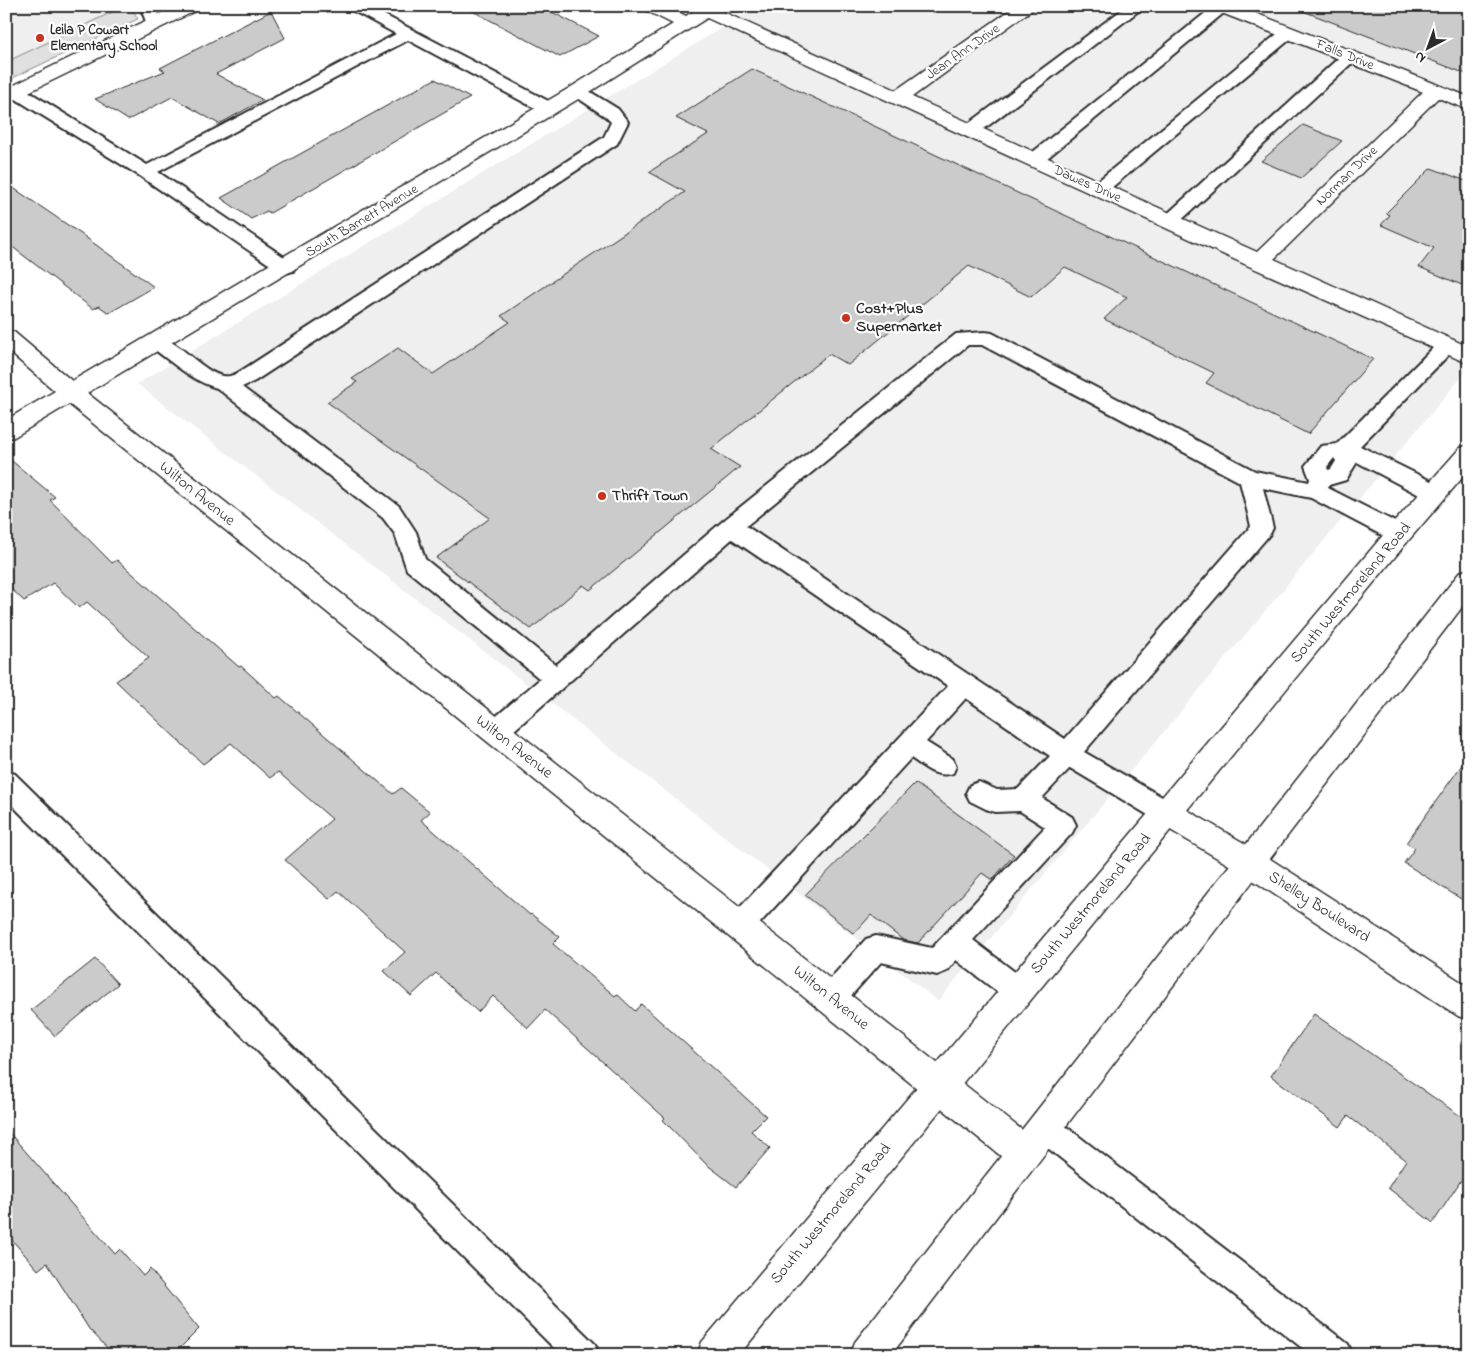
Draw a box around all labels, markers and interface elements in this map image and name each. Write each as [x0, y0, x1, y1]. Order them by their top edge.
street label: Jean Ann Drive [922, 18, 1005, 85]
place label: Leila P Cowart Elementary School [50, 20, 158, 59]
north arrow [1402, 22, 1452, 72]
marker: Leila P Cowart Elementary School [34, 32, 46, 44]
street label: Falls Drive [1312, 33, 1378, 76]
text: N [1410, 46, 1431, 68]
street label: Norman Drive [1311, 140, 1383, 211]
street label: Dawes Drive [1048, 159, 1125, 209]
street label: South Barnett Avenue [302, 179, 423, 263]
place label: Cost+Plus Supermarket [856, 297, 942, 339]
marker: Cost+Plus Supermarket [840, 312, 852, 324]
street label: Wilton Avenue [154, 456, 241, 533]
place label: Thrift Town [612, 484, 688, 508]
marker: Thrift Town [596, 490, 608, 502]
street label: South Westmoreland Road [1285, 517, 1417, 669]
street label: Wilton Avenue [470, 709, 558, 785]
street label: South Westmoreland Road [1025, 828, 1157, 980]
street label: Shelley Boulevard [1263, 865, 1375, 949]
street label: Wilton Avenue [788, 960, 875, 1037]
street label: South Westmoreland Road [765, 1138, 897, 1290]

